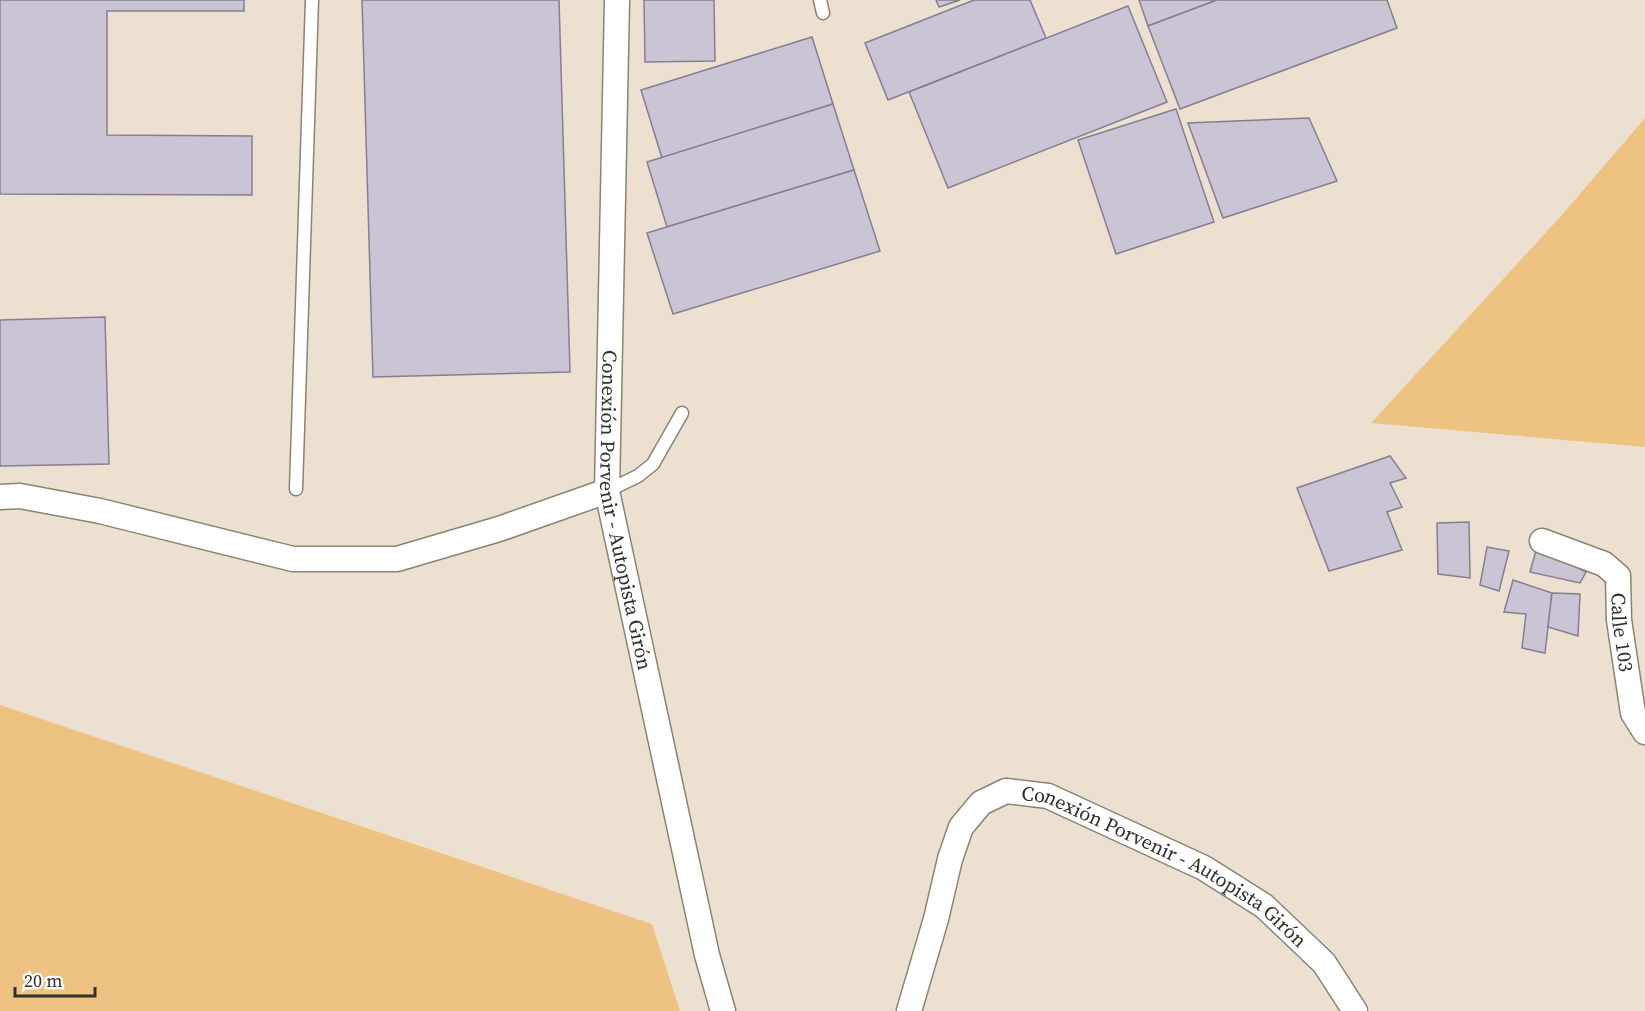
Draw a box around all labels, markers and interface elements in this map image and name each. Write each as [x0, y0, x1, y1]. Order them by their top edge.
street label: Conexión Porvenir - Autopista Girón [593, 350, 659, 673]
street label: Calle 103 [1604, 592, 1641, 674]
street label: Conexión Porvenir - Autopista Girón [1020, 779, 1313, 954]
scale bar [15, 960, 94, 998]
text: 20 m [24, 968, 62, 993]

